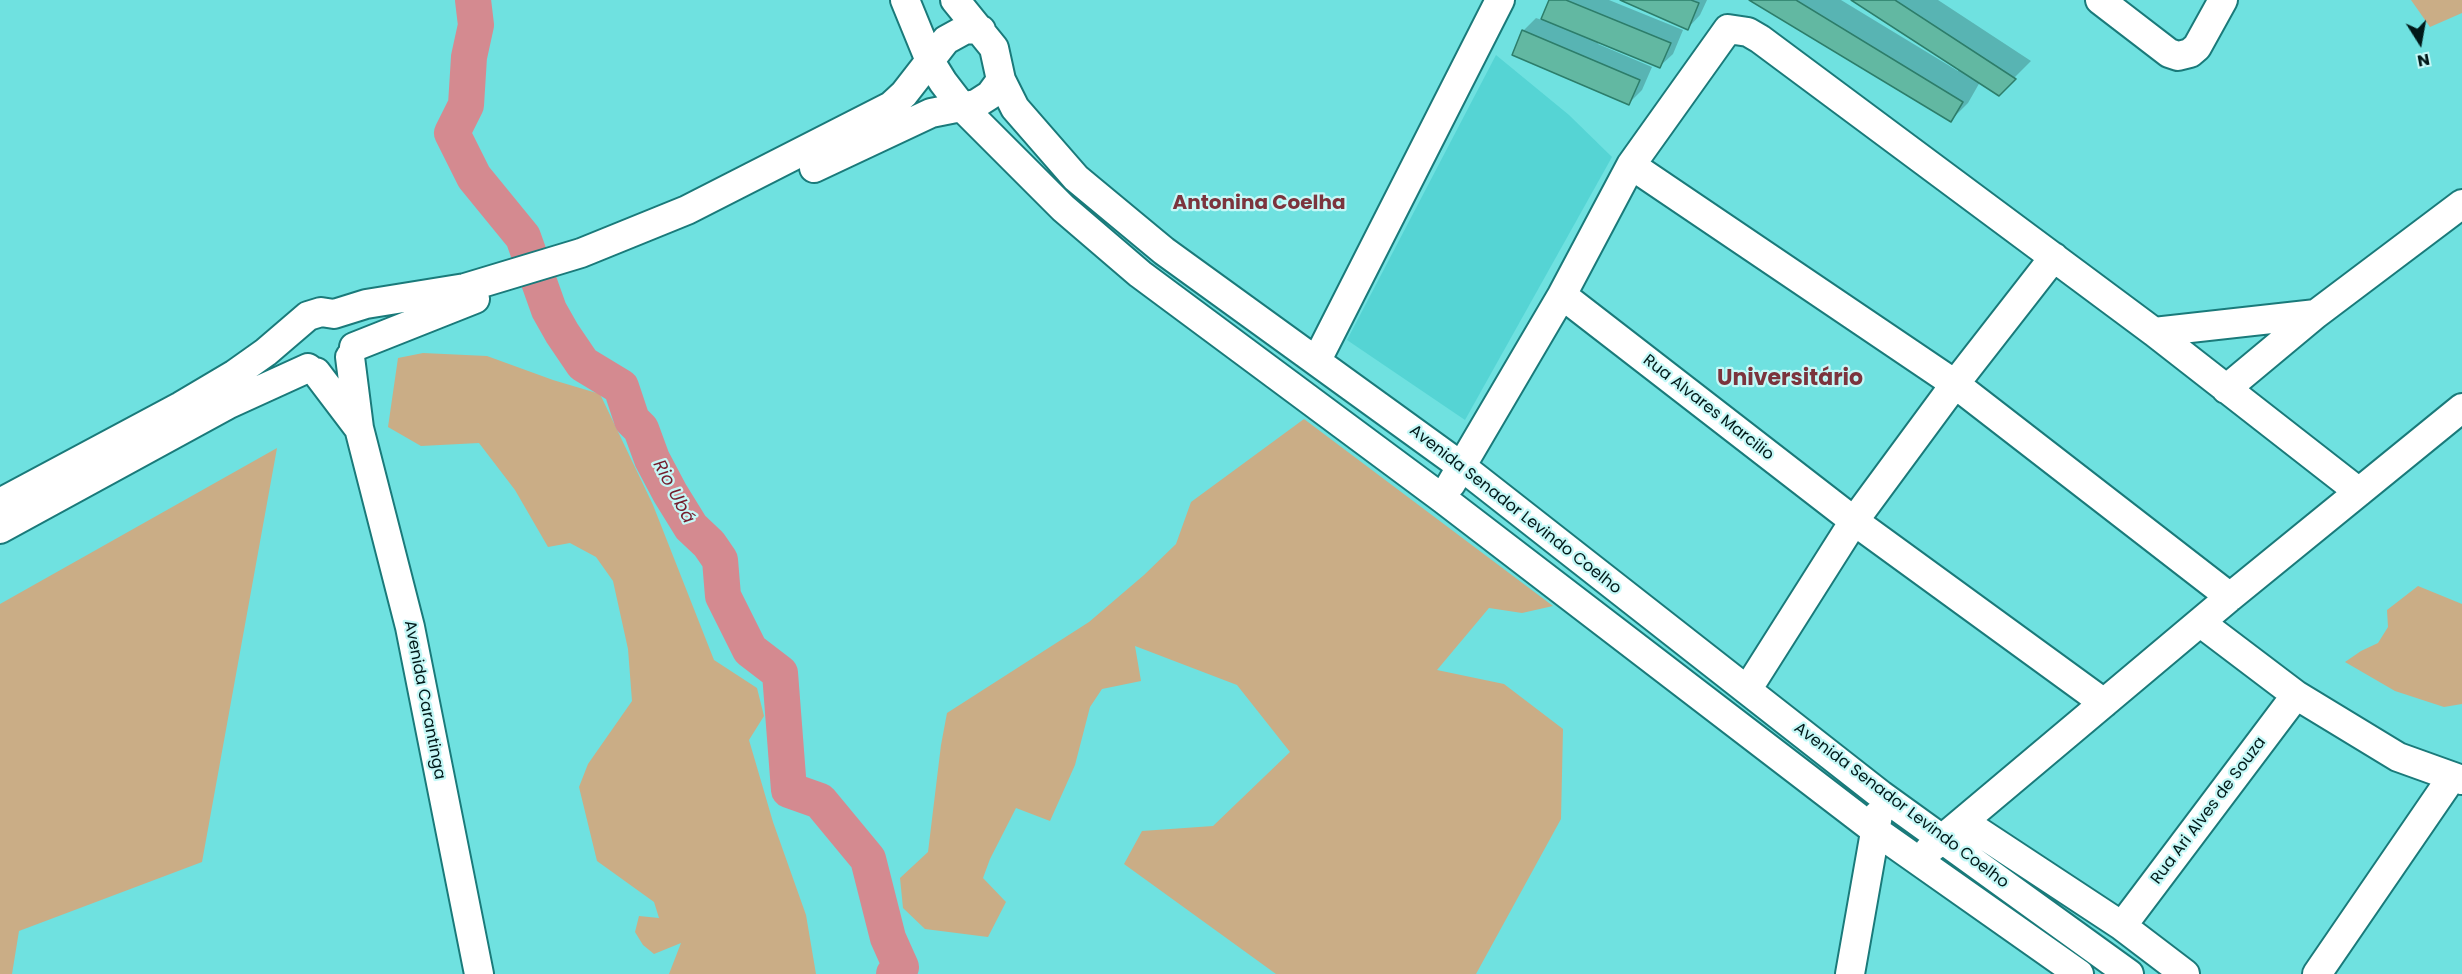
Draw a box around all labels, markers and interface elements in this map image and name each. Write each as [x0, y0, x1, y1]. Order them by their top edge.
north arrow [2390, 12, 2450, 72]
text: N [2415, 48, 2432, 73]
district label: Antonina Coelha [1172, 192, 1346, 216]
street label: Rua Alvares Marcilio [1639, 351, 1777, 465]
district label: Universitário [1717, 366, 1863, 392]
street label: Avenida Senador Levindo Coelho [1405, 421, 1625, 599]
water label: Rio Ubá [647, 457, 699, 527]
street label: Avenida Carantinga [399, 619, 449, 781]
street label: Avenida Senador Levindo Coelho [1790, 719, 2012, 893]
street label: Rua Ari Alves de Souza [2147, 734, 2271, 888]

